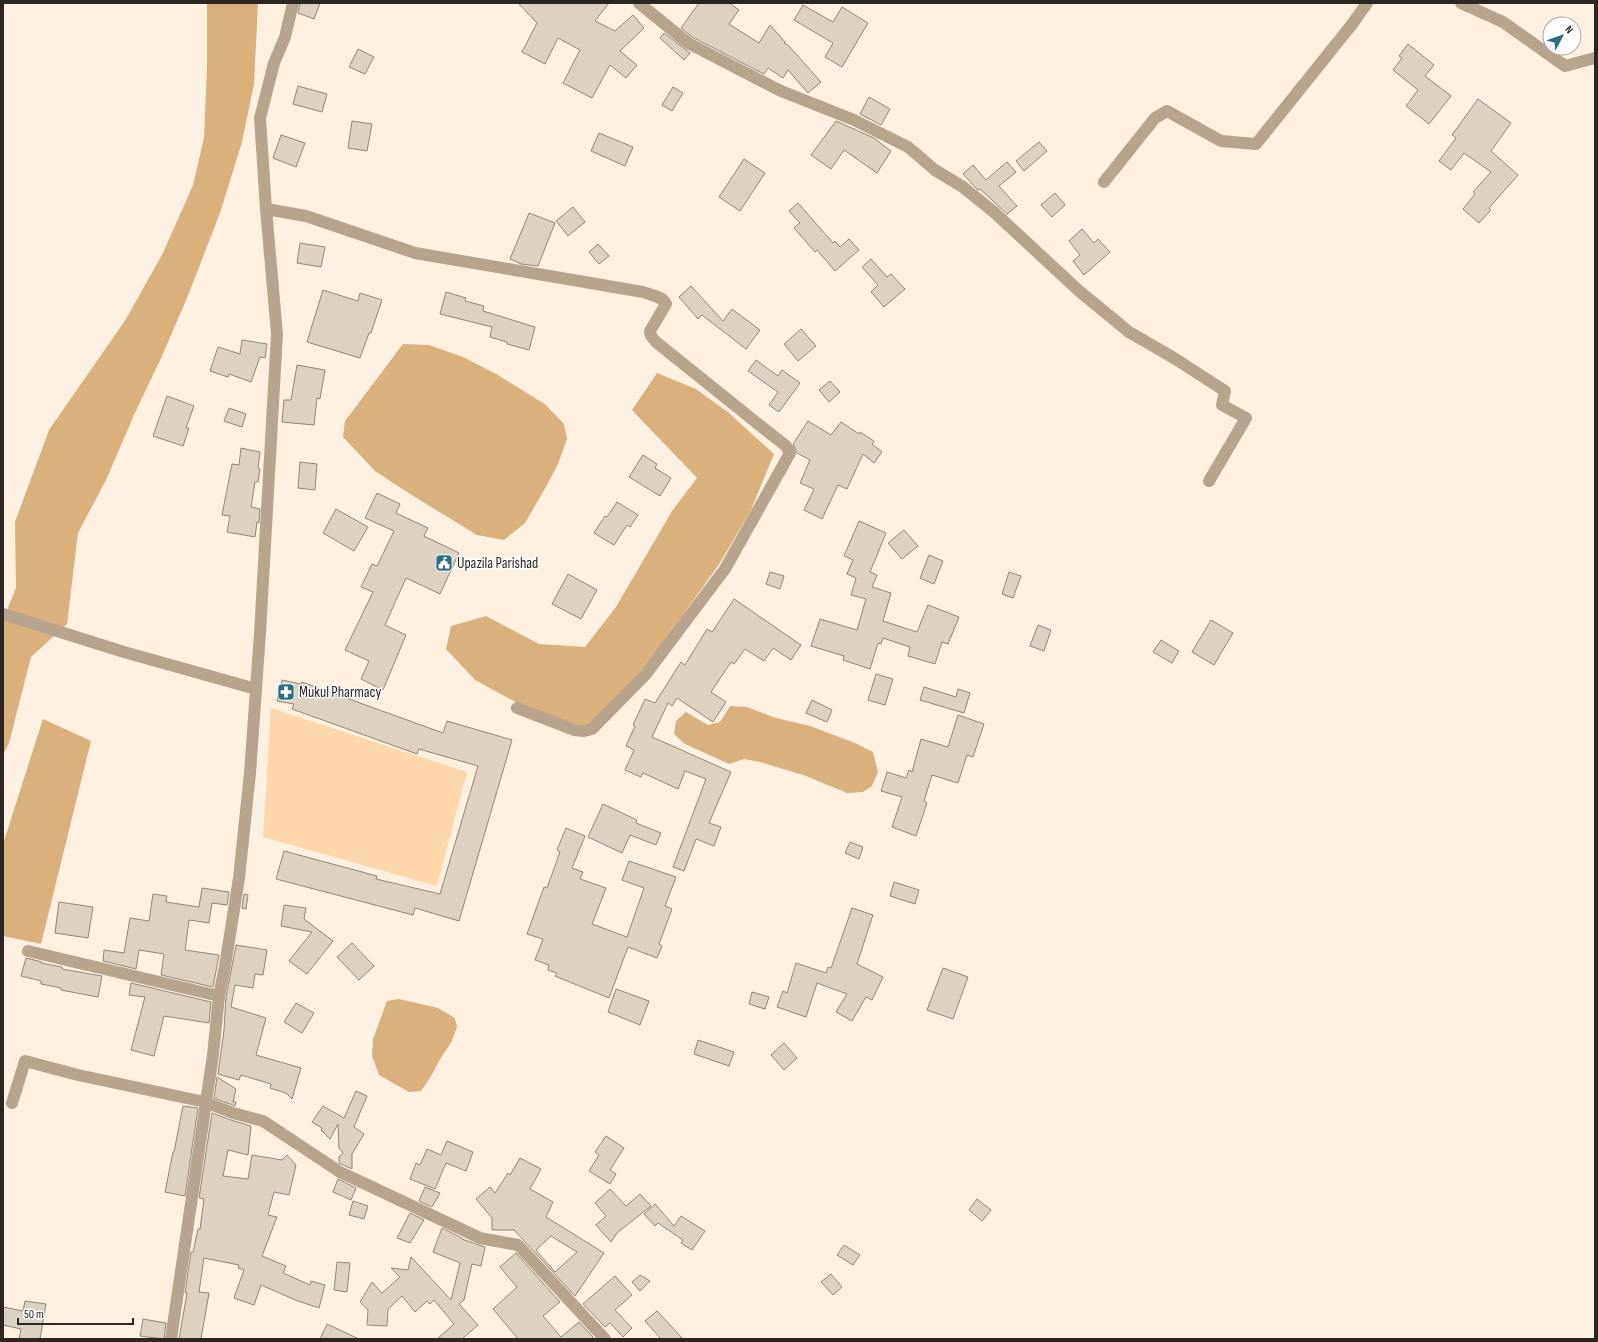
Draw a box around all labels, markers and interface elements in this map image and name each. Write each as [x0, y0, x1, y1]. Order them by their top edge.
north arrow [1542, 16, 1582, 56]
text: N [1562, 23, 1576, 36]
public building icon: Upazila Parishad [434, 553, 454, 573]
place label: Upazila Parishad [457, 554, 538, 573]
pharmacy icon: Mukul Pharmacy [276, 682, 296, 702]
place label: Mukul Pharmacy [299, 683, 382, 702]
scale bar [18, 1300, 133, 1326]
text: 50 m [24, 1307, 44, 1322]

